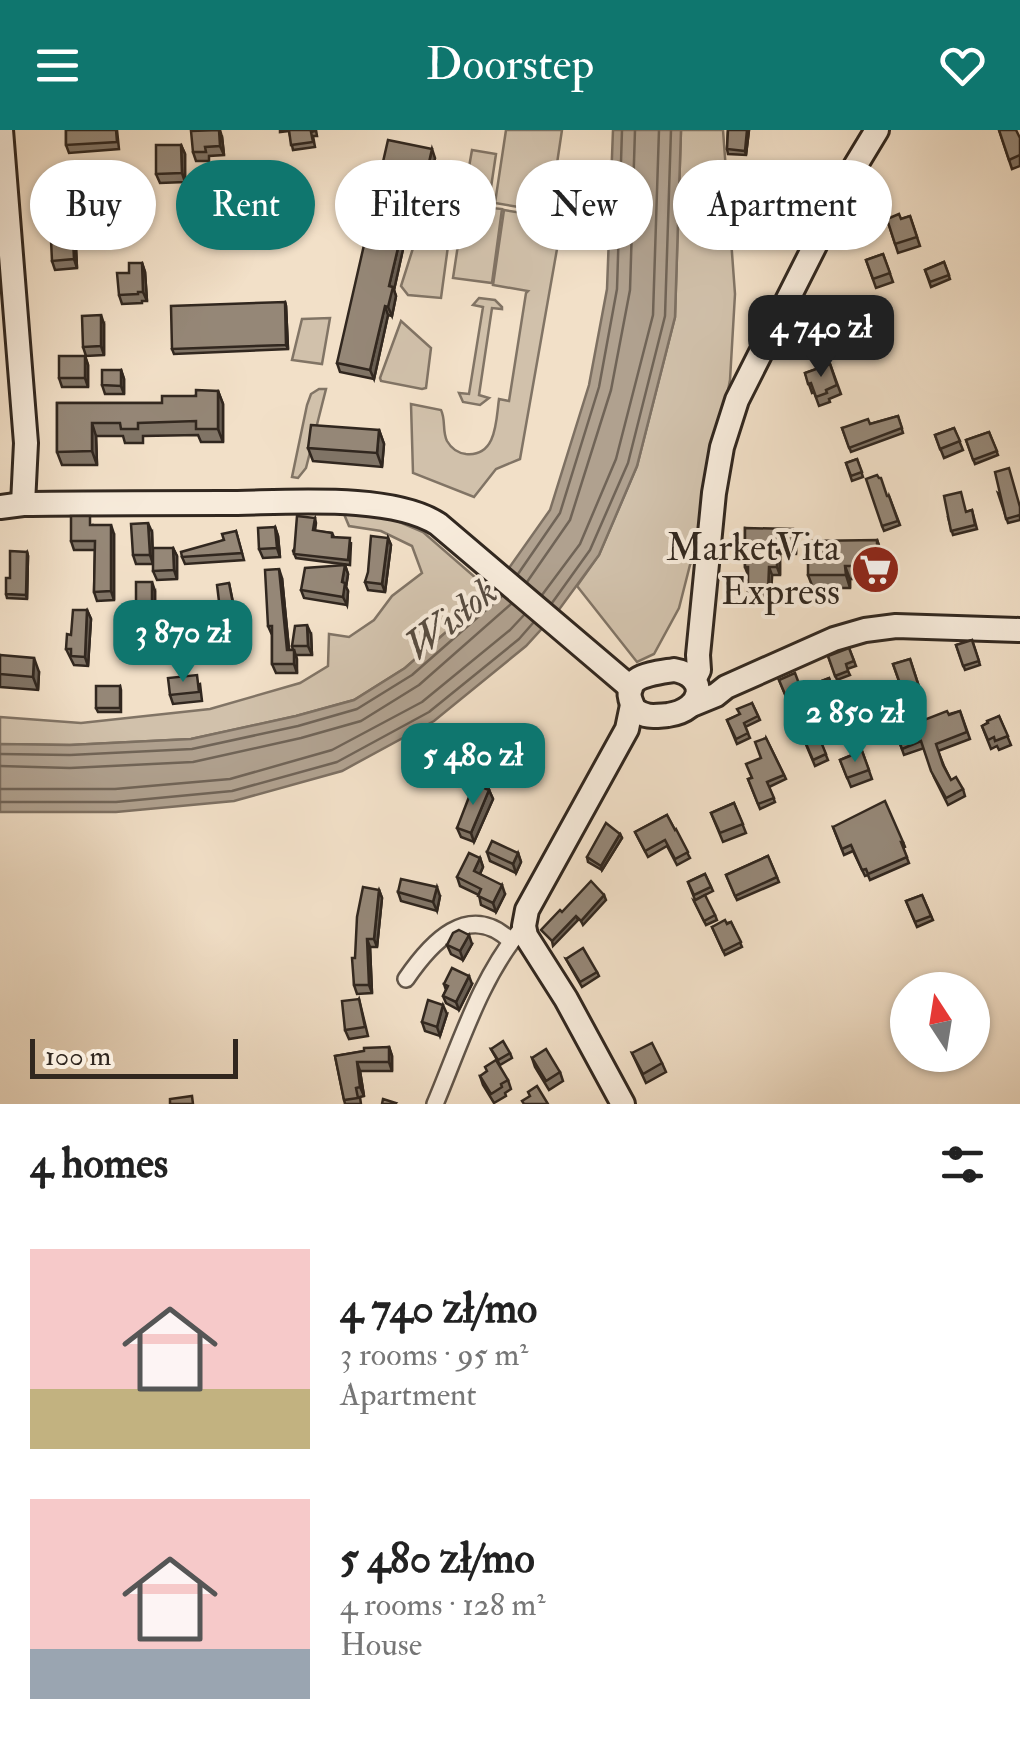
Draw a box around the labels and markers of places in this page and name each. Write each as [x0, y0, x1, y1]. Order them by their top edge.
pin: 4 740 zł [718, 295, 924, 380]
place label: MarketVita Express [666, 524, 840, 616]
supermarket icon: MarketVita Express [849, 544, 901, 596]
pin: 3 870 zł [80, 600, 286, 685]
pin: 2 850 zł [752, 680, 958, 765]
pin: 5 480 zł [370, 723, 576, 808]

